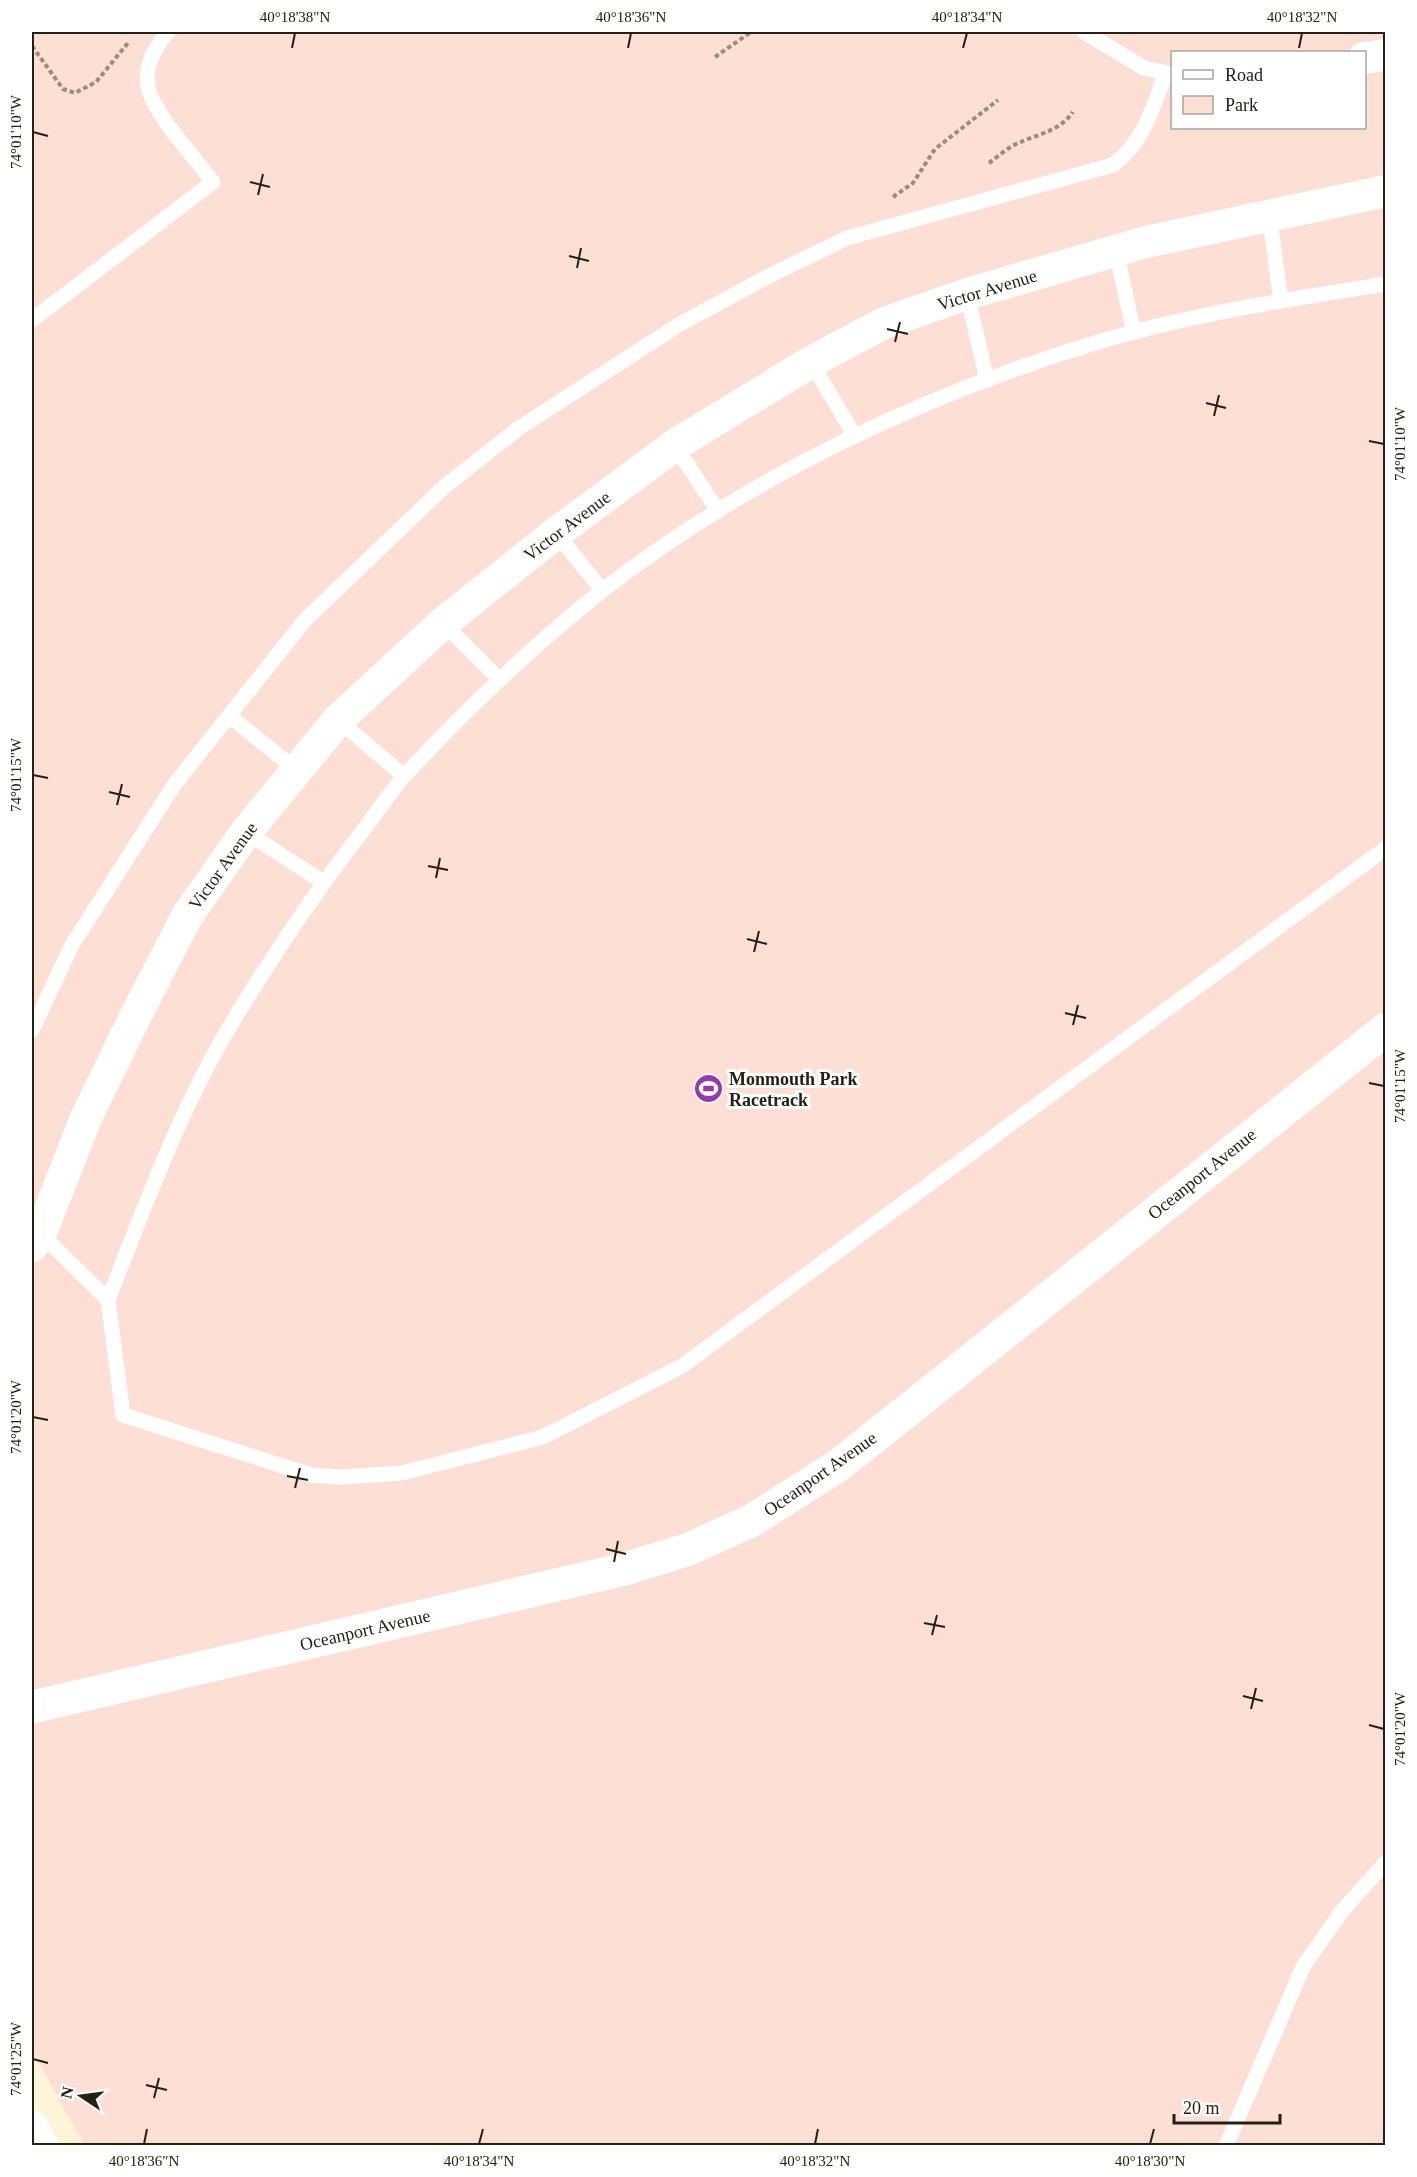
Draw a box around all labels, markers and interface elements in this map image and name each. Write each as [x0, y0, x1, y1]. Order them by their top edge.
text: 40°18'38"N [260, 9, 330, 25]
text: 40°18'36"N [596, 9, 666, 25]
text: 40°18'34"N [932, 9, 1002, 25]
text: 40°18'32"N [1267, 9, 1337, 25]
legend [1171, 51, 1366, 129]
text: Road [1225, 65, 1263, 85]
text: 74°01'10"W [8, 94, 24, 169]
text: Park [1225, 95, 1258, 115]
street label: Victor Avenue [935, 265, 1039, 315]
text: 74°01'10"W [1392, 406, 1408, 481]
street label: Victor Avenue [520, 487, 614, 565]
text: 74°01'15"W [8, 737, 24, 812]
street label: Victor Avenue [185, 818, 261, 914]
text: 74°01'15"W [1392, 1048, 1408, 1123]
place label: Monmouth Park Racetrack [729, 1069, 858, 1110]
sports icon: Monmouth Park Racetrack [692, 1073, 724, 1105]
street label: Oceanport Avenue [1144, 1124, 1260, 1224]
text: 74°01'20"W [8, 1379, 24, 1454]
street label: Oceanport Avenue [760, 1428, 880, 1520]
street label: Oceanport Avenue [298, 1605, 432, 1655]
text: 74°01'20"W [1392, 1691, 1408, 1766]
text: 74°01'25"W [8, 2021, 24, 2096]
north arrow [51, 2066, 111, 2126]
text: N [57, 2085, 77, 2100]
scale bar [1174, 2087, 1280, 2125]
text: 20 m [1183, 2098, 1220, 2118]
text: 40°18'36"N [109, 2153, 179, 2169]
text: 40°18'34"N [444, 2153, 514, 2169]
text: 40°18'32"N [780, 2153, 850, 2169]
text: 40°18'30"N [1115, 2153, 1185, 2169]

